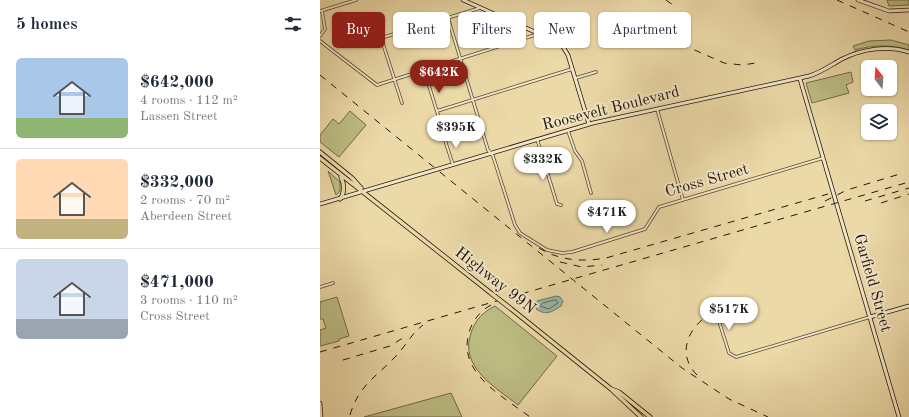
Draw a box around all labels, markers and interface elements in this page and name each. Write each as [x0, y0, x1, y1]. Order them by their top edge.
chip: Buy [332, 12, 385, 48]
chip: Rent [393, 12, 450, 48]
chip: Filters [458, 12, 526, 48]
chip: New [534, 12, 590, 48]
chip: Apartment [598, 12, 691, 48]
icon: filters [282, 13, 304, 35]
text: 5 homes [16, 16, 78, 33]
pin: $642K [411, 60, 467, 94]
north arrow [861, 60, 897, 96]
map controls [861, 60, 897, 140]
text: $642K [419, 66, 459, 79]
icon: home [48, 74, 96, 122]
text: $642,000 [140, 74, 214, 91]
street label: Roosevelt Boulevard [541, 84, 681, 134]
text: 4 rooms · 112 m² [140, 94, 238, 107]
button: layers [861, 104, 897, 140]
text: Lassen Street [140, 110, 218, 123]
pin: $395K [428, 115, 484, 149]
text: $395K [436, 121, 476, 134]
pin: $332K [515, 147, 571, 181]
text: $332K [523, 153, 563, 166]
street label: Cross Street [663, 161, 751, 201]
text: $332,000 [140, 174, 214, 191]
icon: home [48, 175, 96, 223]
text: 2 rooms · 70 m² [140, 194, 230, 207]
pin: $471K [579, 200, 635, 234]
text: $471K [587, 206, 627, 219]
text: Aberdeen Street [140, 210, 232, 223]
street label: Garfield Street [850, 232, 894, 334]
street label: Highway 99N [452, 245, 538, 317]
text: $471,000 [140, 274, 214, 291]
icon: home [48, 275, 96, 323]
text: 3 rooms · 110 m² [140, 294, 238, 307]
pin: $517K [701, 297, 757, 331]
text: $517K [709, 303, 749, 316]
text: Cross Street [140, 310, 210, 323]

